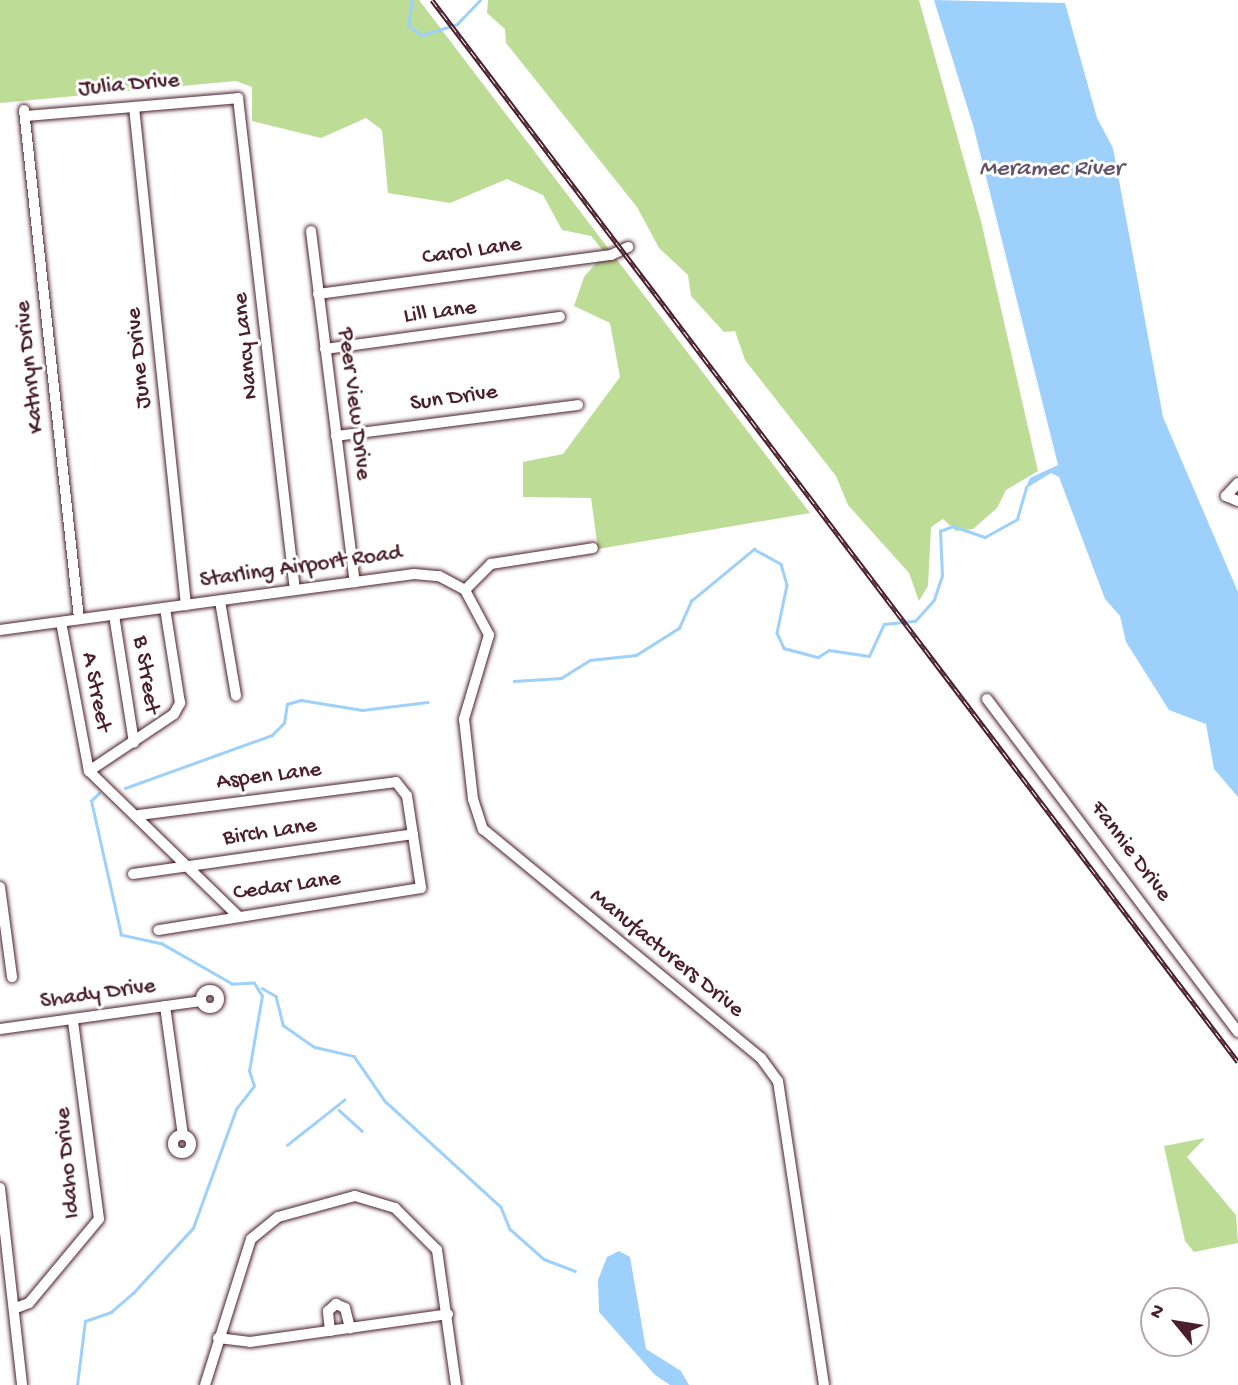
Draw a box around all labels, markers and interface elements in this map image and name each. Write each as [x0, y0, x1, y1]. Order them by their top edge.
street label: Julia Drive [77, 68, 181, 104]
water label: Meramec River [979, 156, 1123, 184]
street label: Carol Lane [421, 231, 523, 273]
street label: Nancy Lane [228, 291, 266, 401]
street label: Lill Lane [402, 295, 478, 331]
street label: Kathryn Drive [10, 299, 52, 435]
street label: June Drive [121, 306, 159, 410]
street label: Peer View Drive [330, 326, 376, 482]
street label: Sun Drive [409, 379, 499, 419]
street label: Starling Airport Road [198, 540, 404, 596]
street label: B Street [125, 634, 165, 716]
street label: A Street [74, 650, 116, 734]
street label: Aspen Lane [215, 757, 323, 797]
street label: Fannie Drive [1083, 796, 1177, 908]
street label: Birch Lane [221, 813, 319, 853]
street label: Cedar Lane [232, 866, 342, 908]
street label: Manufacturers Drive [583, 883, 749, 1025]
street label: Shady Drive [39, 973, 157, 1017]
street label: Idaho Drive [50, 1106, 88, 1220]
north arrow [1140, 1287, 1210, 1357]
text: N [1145, 1301, 1171, 1323]

